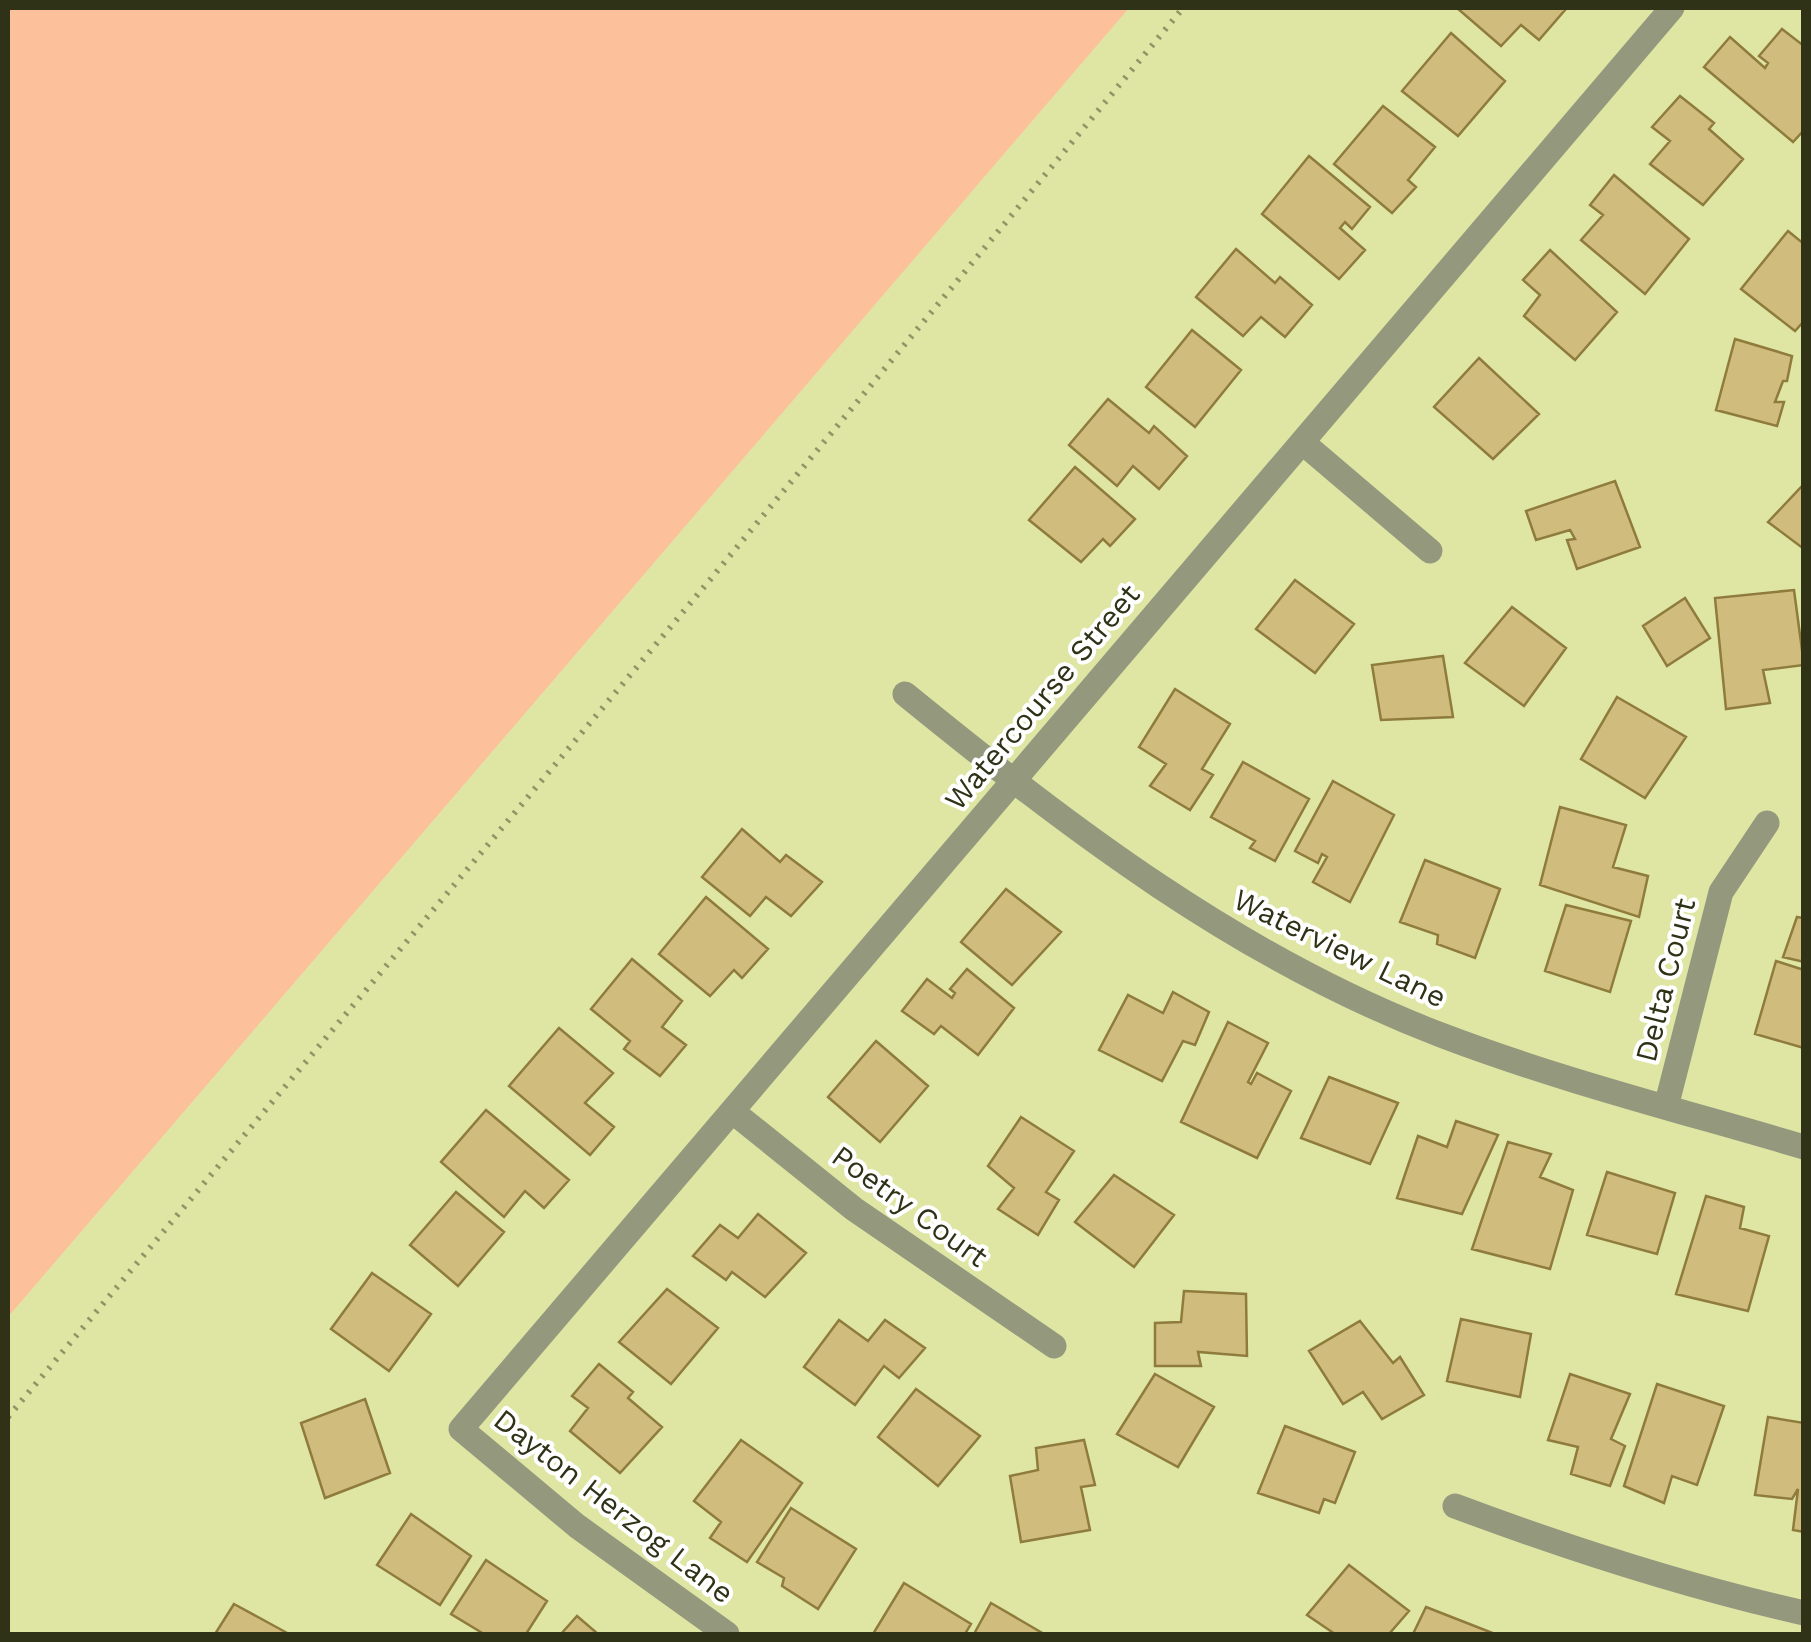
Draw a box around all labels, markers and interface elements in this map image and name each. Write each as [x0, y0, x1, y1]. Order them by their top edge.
street label: Watercourse Street [937, 577, 1147, 817]
street label: Waterview Lane [1228, 881, 1452, 1015]
street label: Delta Court [1628, 894, 1702, 1066]
street label: Poetry Court [825, 1138, 995, 1274]
street label: Dayton Herzog Lane [487, 1401, 741, 1611]

